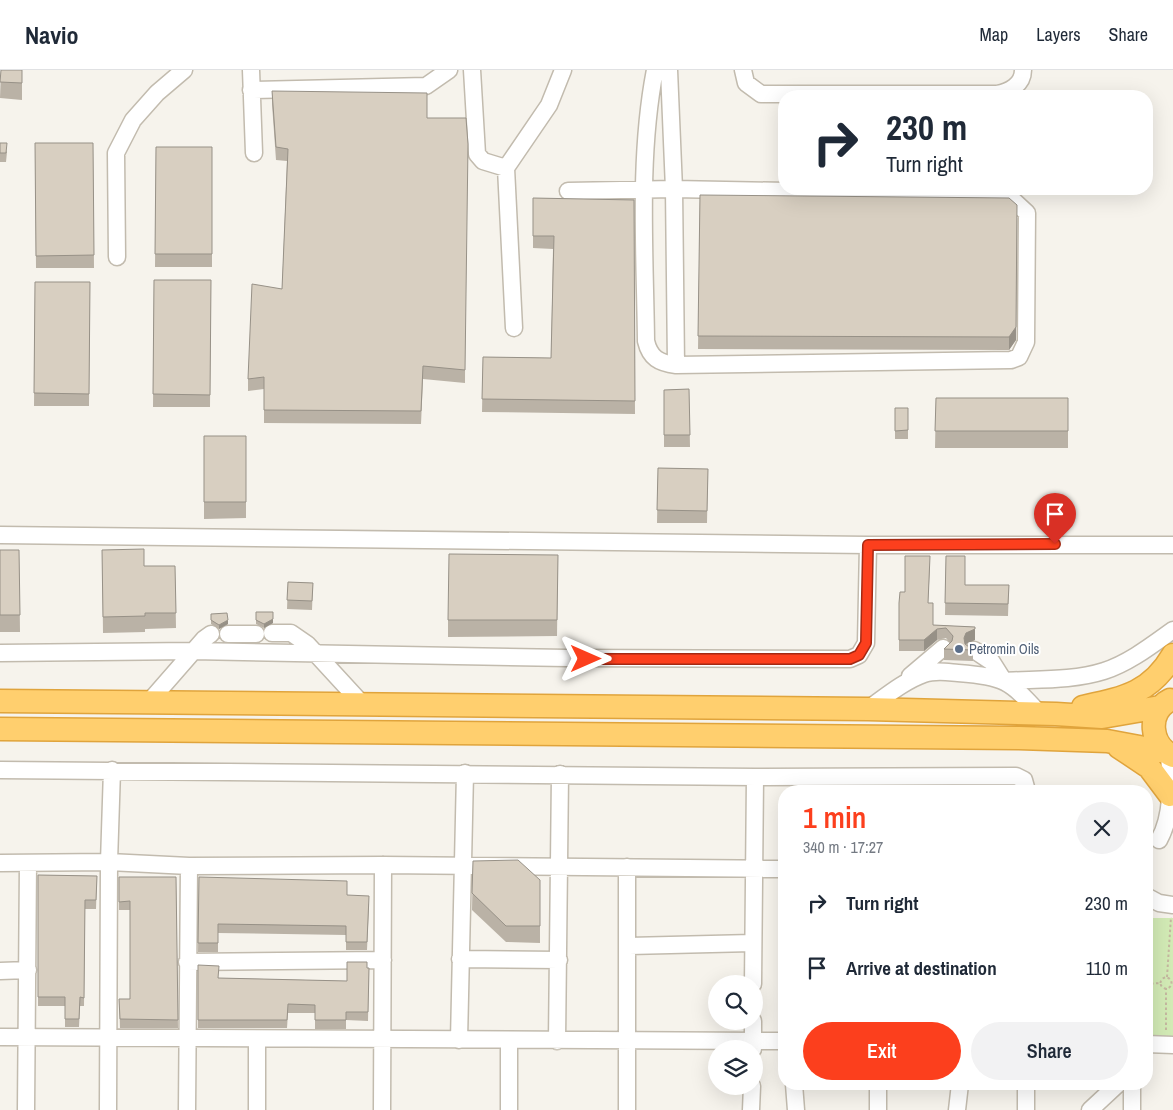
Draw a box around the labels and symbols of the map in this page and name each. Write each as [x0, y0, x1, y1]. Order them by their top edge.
pin [1034, 493, 1076, 544]
position arrow [559, 632, 611, 684]
place label: Petromin Oils [969, 640, 1039, 658]
marker: Petromin Oils [953, 643, 965, 655]

